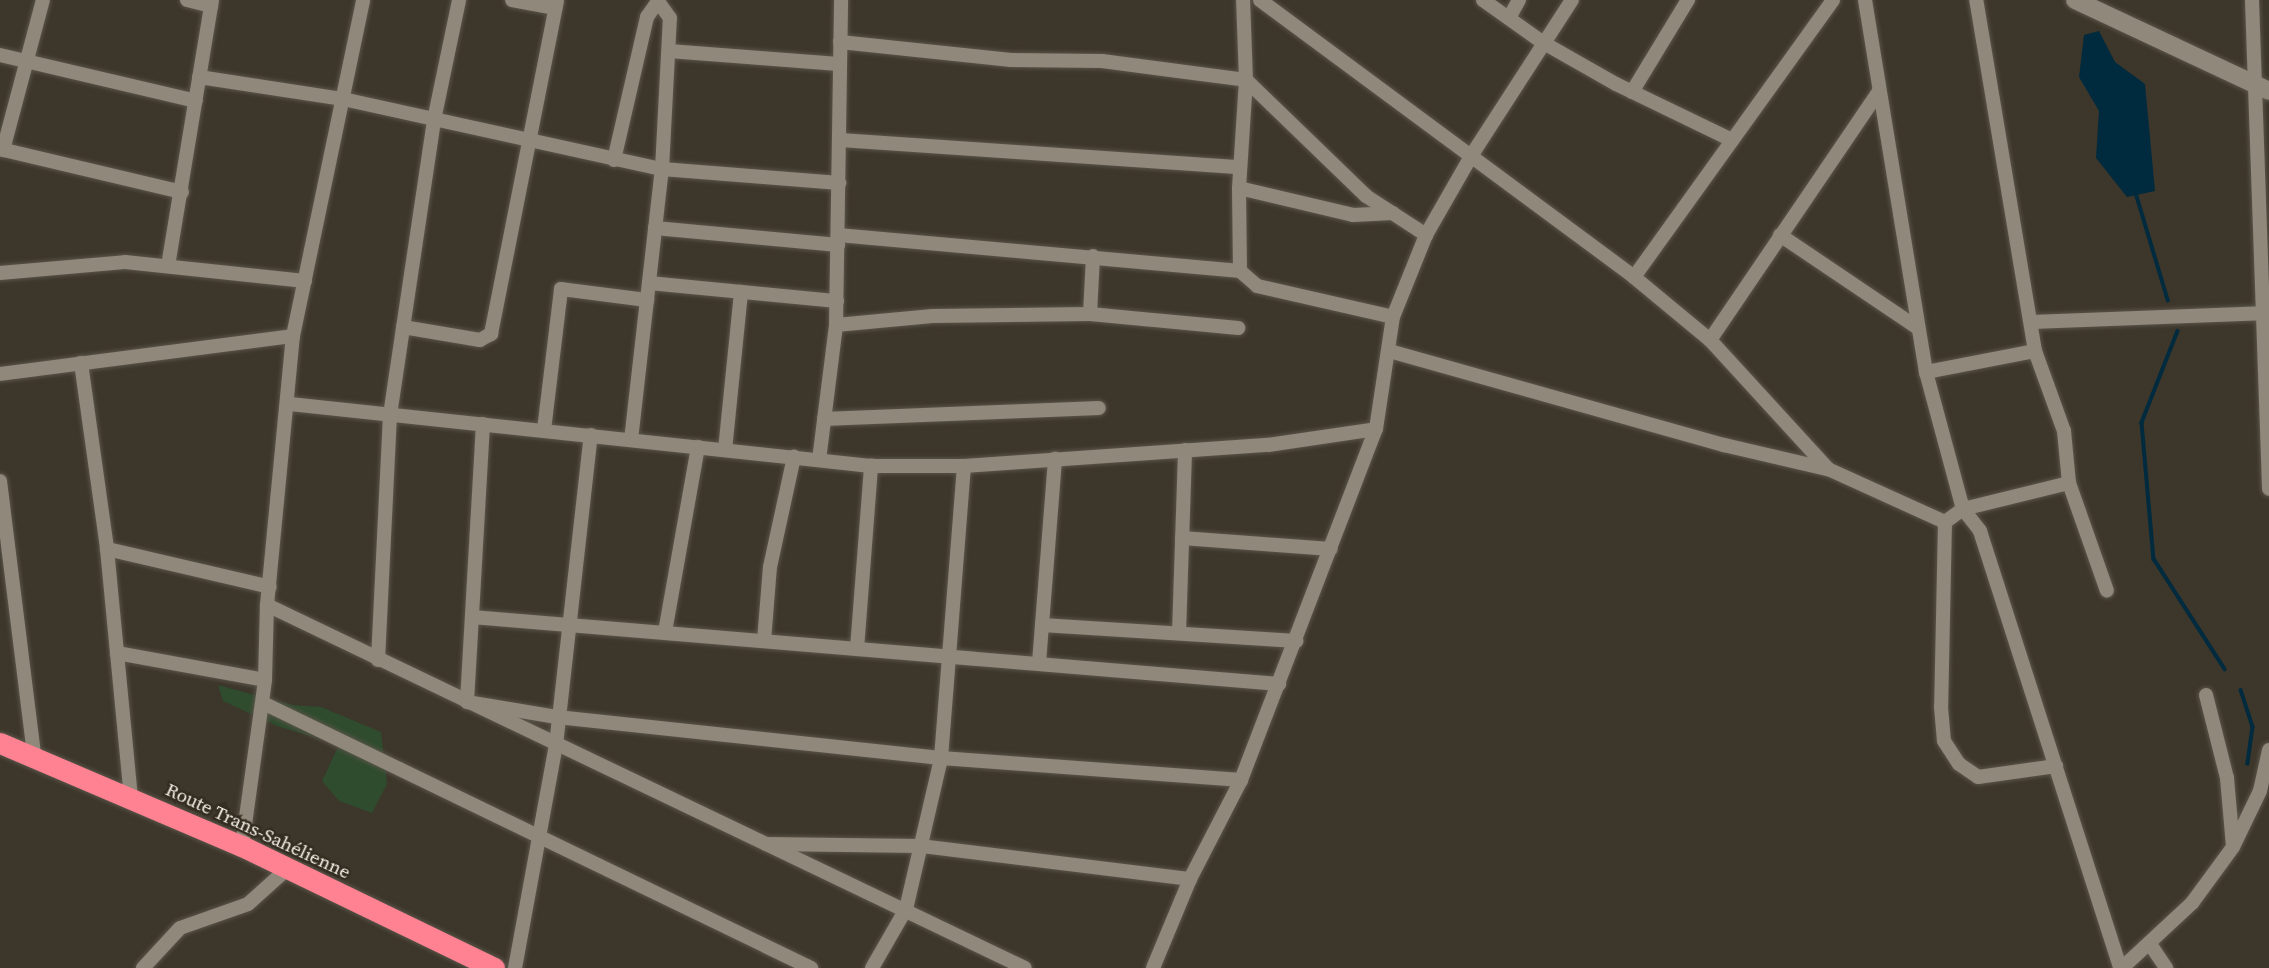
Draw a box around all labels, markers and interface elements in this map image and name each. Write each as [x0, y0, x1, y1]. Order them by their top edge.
street label: Route Trans-Sahélienne [162, 778, 354, 884]

